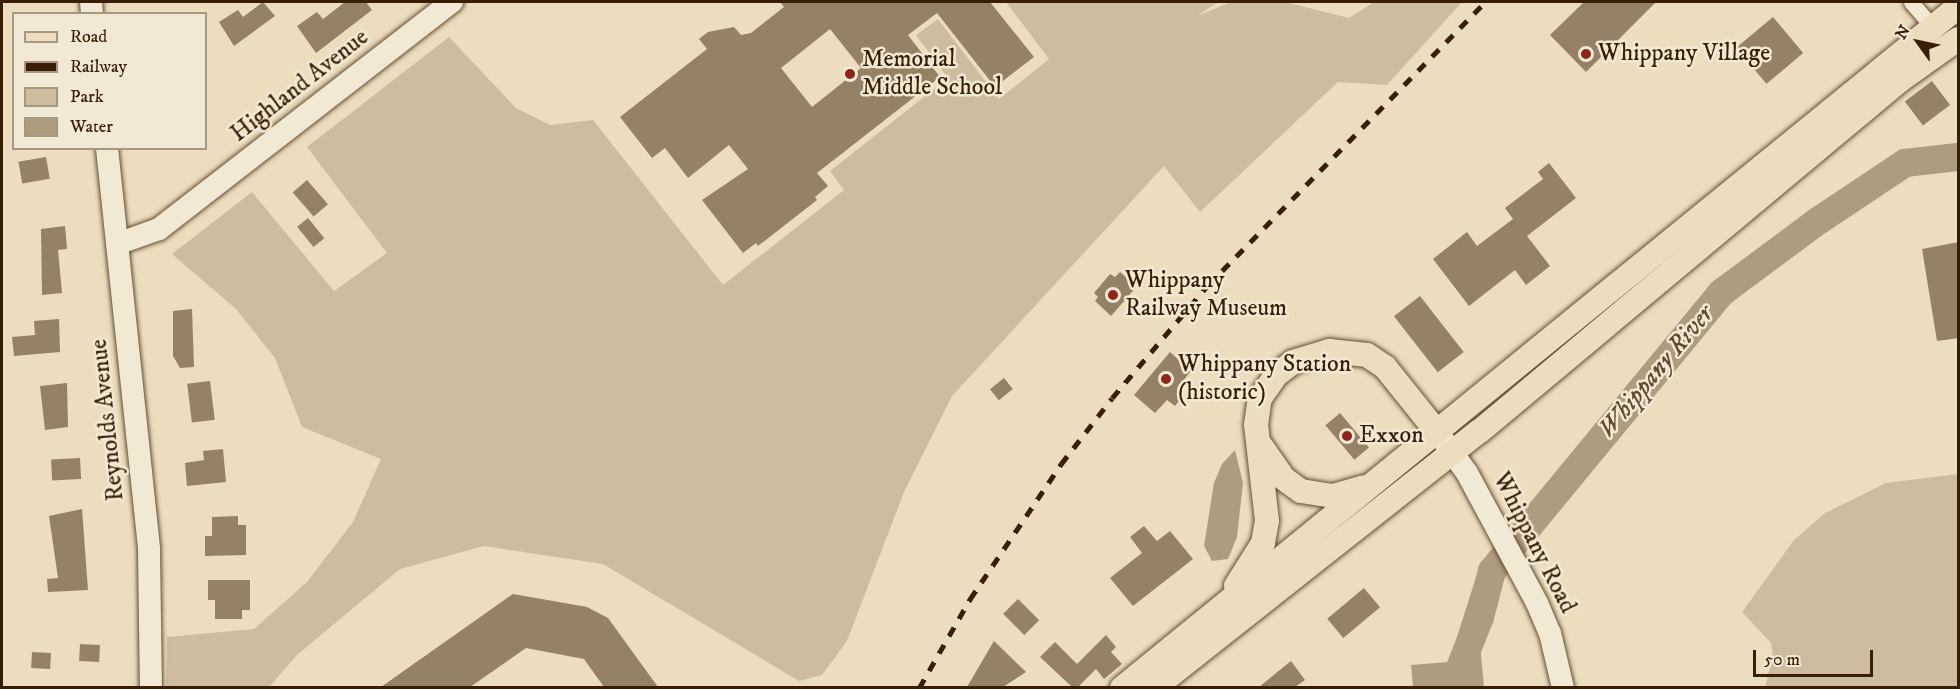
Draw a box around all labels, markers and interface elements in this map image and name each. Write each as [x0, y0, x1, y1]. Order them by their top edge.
legend [12, 12, 207, 150]
north arrow [1888, 12, 1948, 72]
text: N [1891, 21, 1915, 43]
street label: Highland Avenue [225, 23, 375, 149]
text: Road [70, 26, 107, 48]
place label: Whippany Village [1598, 40, 1770, 68]
place label: Memorial Middle School [862, 46, 1002, 102]
marker: Whippany Village [1579, 47, 1593, 61]
text: Railway [70, 56, 127, 78]
marker: Memorial Middle School [843, 67, 857, 81]
text: Park [70, 86, 104, 108]
text: Water [70, 116, 113, 138]
place label: Whippany Railway Museum [1125, 267, 1287, 323]
marker: Whippany Railway Museum [1106, 288, 1120, 302]
water label: Whippany River [1592, 299, 1720, 445]
street label: Reynolds Avenue [85, 338, 131, 502]
place label: Whippany Station (historic) [1178, 351, 1351, 407]
marker: Whippany Station (historic) [1159, 372, 1173, 386]
place label: Exxon [1359, 422, 1424, 450]
marker: Exxon [1340, 429, 1354, 443]
street label: Whippany Road [1486, 468, 1582, 618]
scale bar [1756, 638, 1876, 676]
text: 50 m [1764, 649, 1800, 671]

